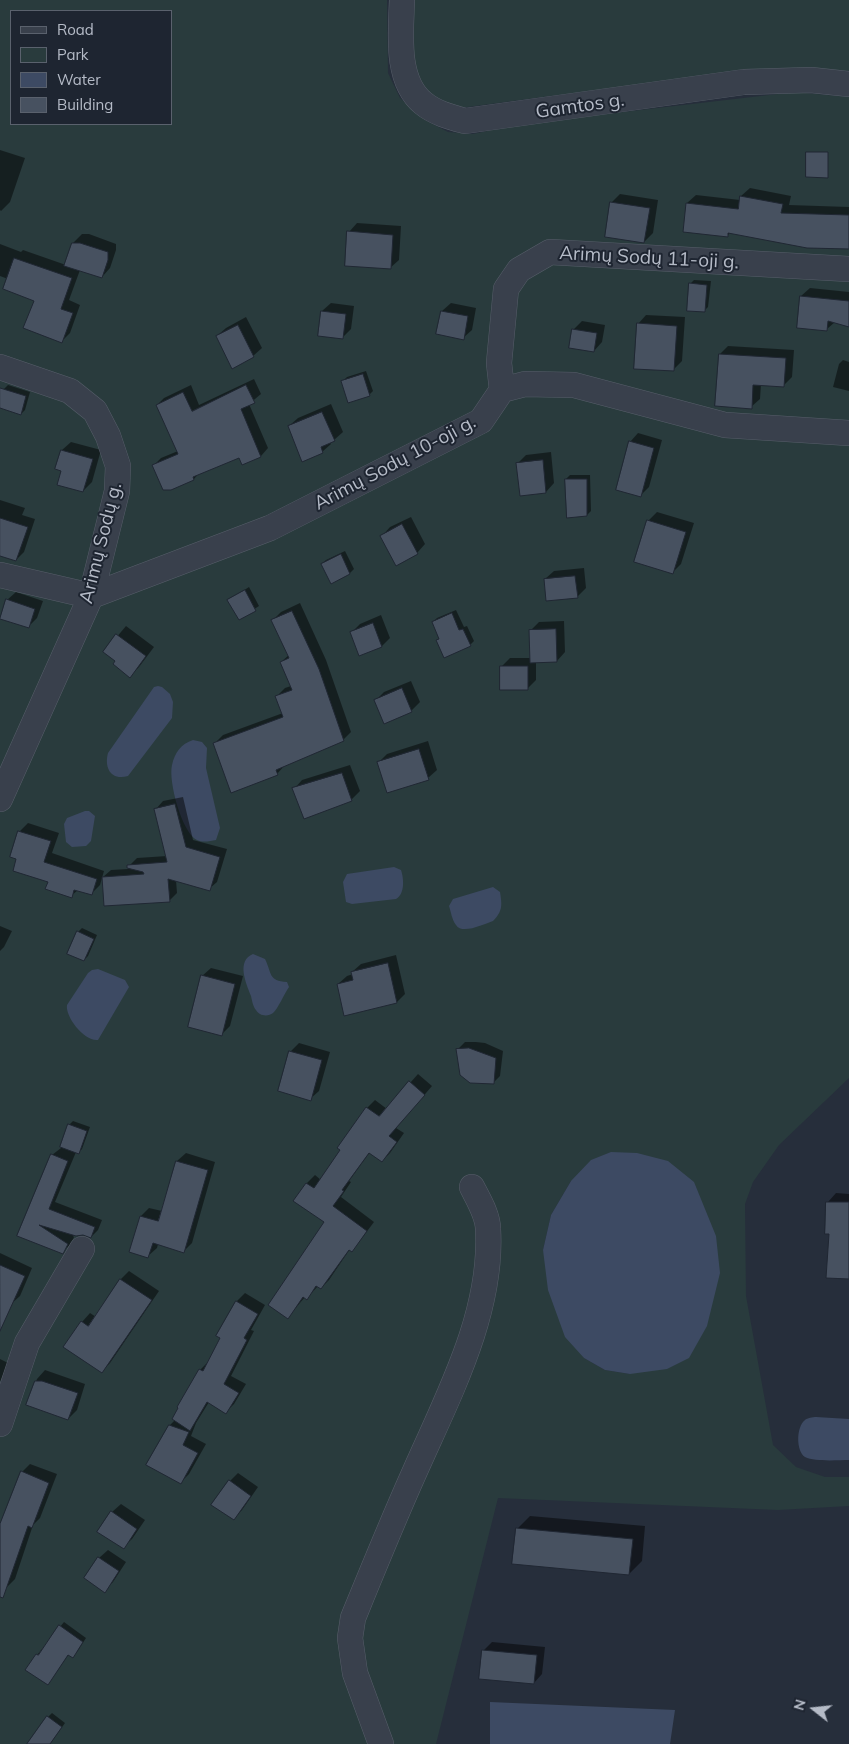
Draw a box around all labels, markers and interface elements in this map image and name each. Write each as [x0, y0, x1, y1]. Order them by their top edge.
legend [10, 10, 172, 125]
text: Road [57, 20, 94, 39]
text: Park [57, 45, 89, 64]
text: Water [57, 70, 101, 89]
street label: Gamtos g. [534, 88, 626, 124]
text: Building [57, 95, 113, 114]
street label: Arimų Sodų 11-oji g. [559, 242, 739, 274]
street label: Arimų Sodų 10-oji g. [310, 411, 480, 515]
street label: Arimų Sodų g. [75, 480, 127, 606]
north arrow [789, 1684, 839, 1734]
text: N [789, 1697, 810, 1712]

